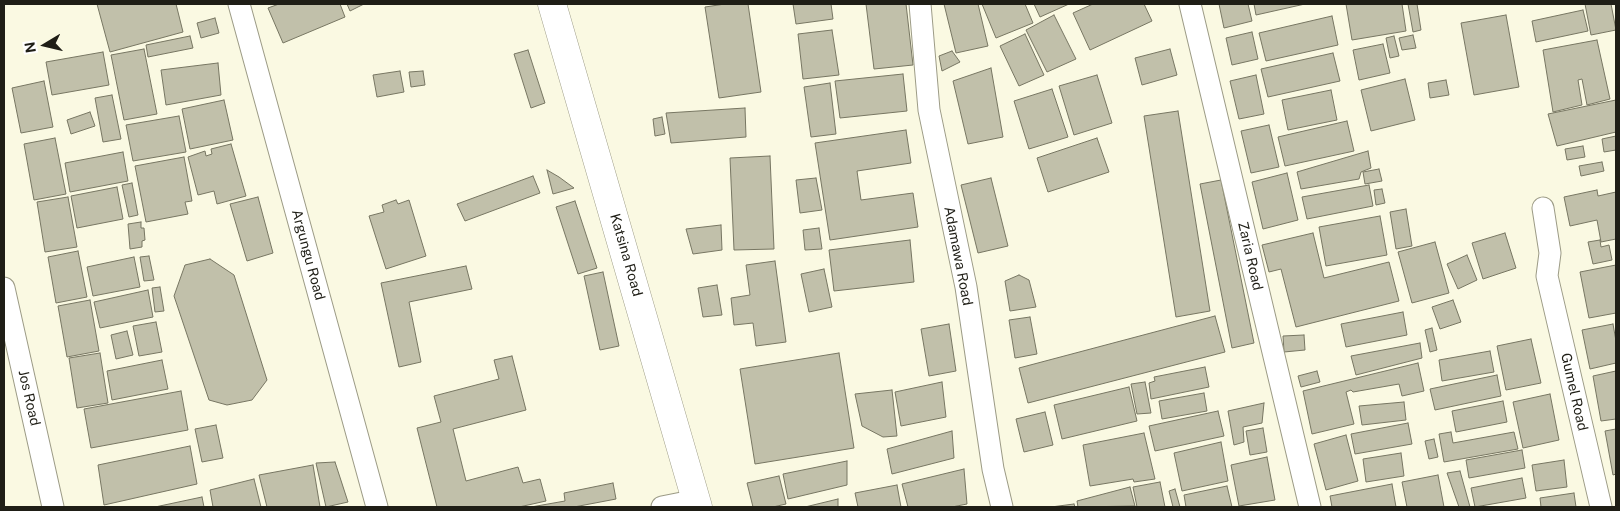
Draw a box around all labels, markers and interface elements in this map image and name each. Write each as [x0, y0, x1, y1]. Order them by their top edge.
north arrow [20, 20, 70, 70]
text: N [21, 41, 39, 54]
street label: Adamawa Road [940, 205, 976, 307]
street label: Argungu Road [288, 208, 328, 302]
street label: Katsina Road [606, 212, 646, 298]
street label: Zaria Road [1234, 220, 1266, 292]
street label: Gumel Road [1557, 351, 1591, 433]
street label: Jos Road [14, 368, 44, 428]

